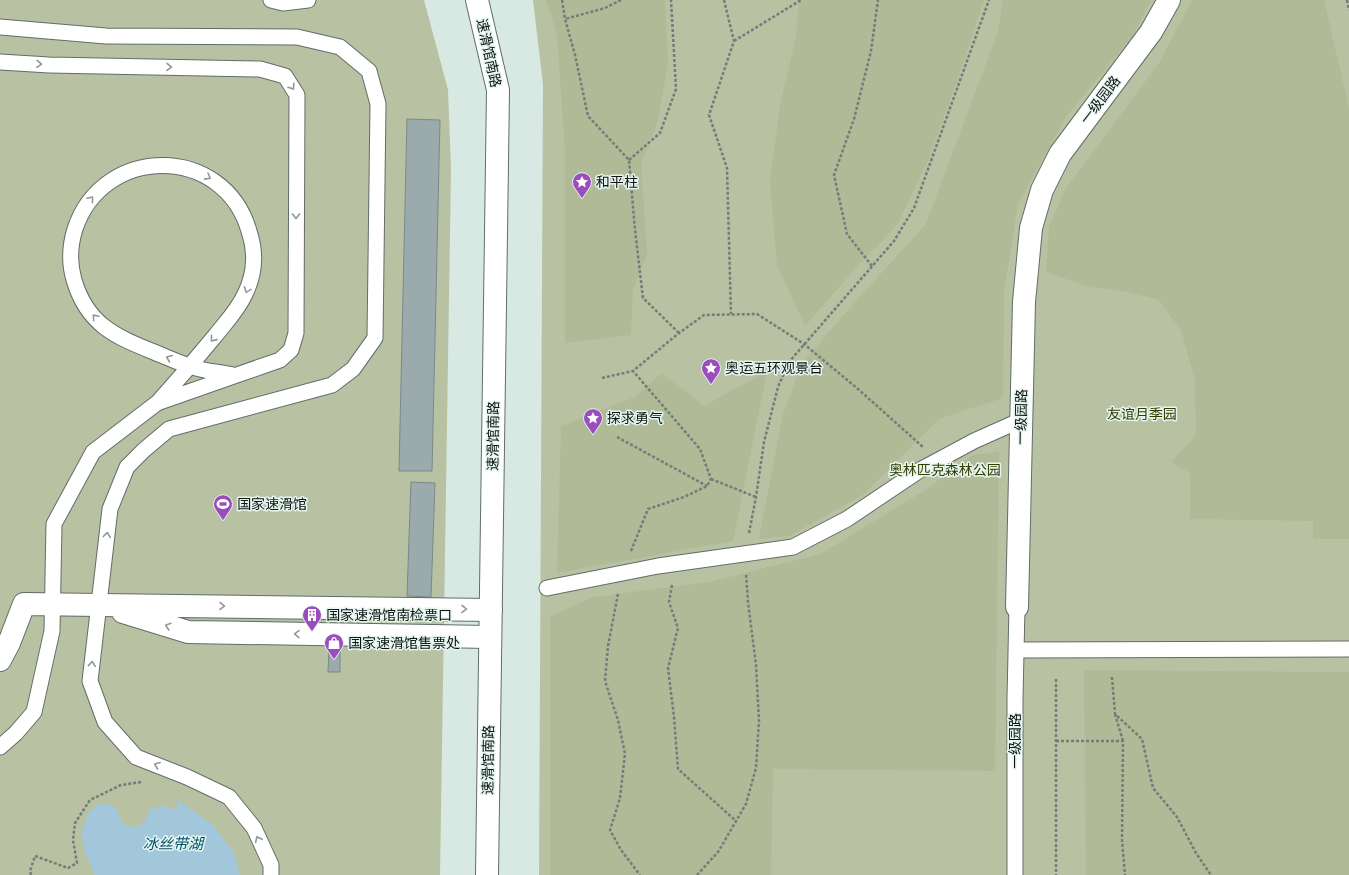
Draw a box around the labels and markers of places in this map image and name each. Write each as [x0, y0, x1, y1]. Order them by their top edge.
place icon: 和平柱 [571, 171, 593, 199]
place label: 和平柱 [596, 173, 638, 191]
place icon: 奥运五环观景台 [700, 357, 722, 385]
place label: 奥运五环观景台 [725, 359, 823, 377]
place icon: 探求勇气 [582, 407, 604, 435]
place label: 探求勇气 [607, 409, 663, 427]
sports icon: 国家速滑馆 [212, 493, 234, 521]
place label: 国家速滑馆 [237, 495, 307, 513]
building icon: 国家速滑馆南检票口 [301, 604, 323, 632]
place label: 国家速滑馆南检票口 [326, 606, 452, 624]
shop icon: 国家速滑馆售票处 [323, 632, 345, 660]
place label: 国家速滑馆售票处 [348, 634, 460, 652]

